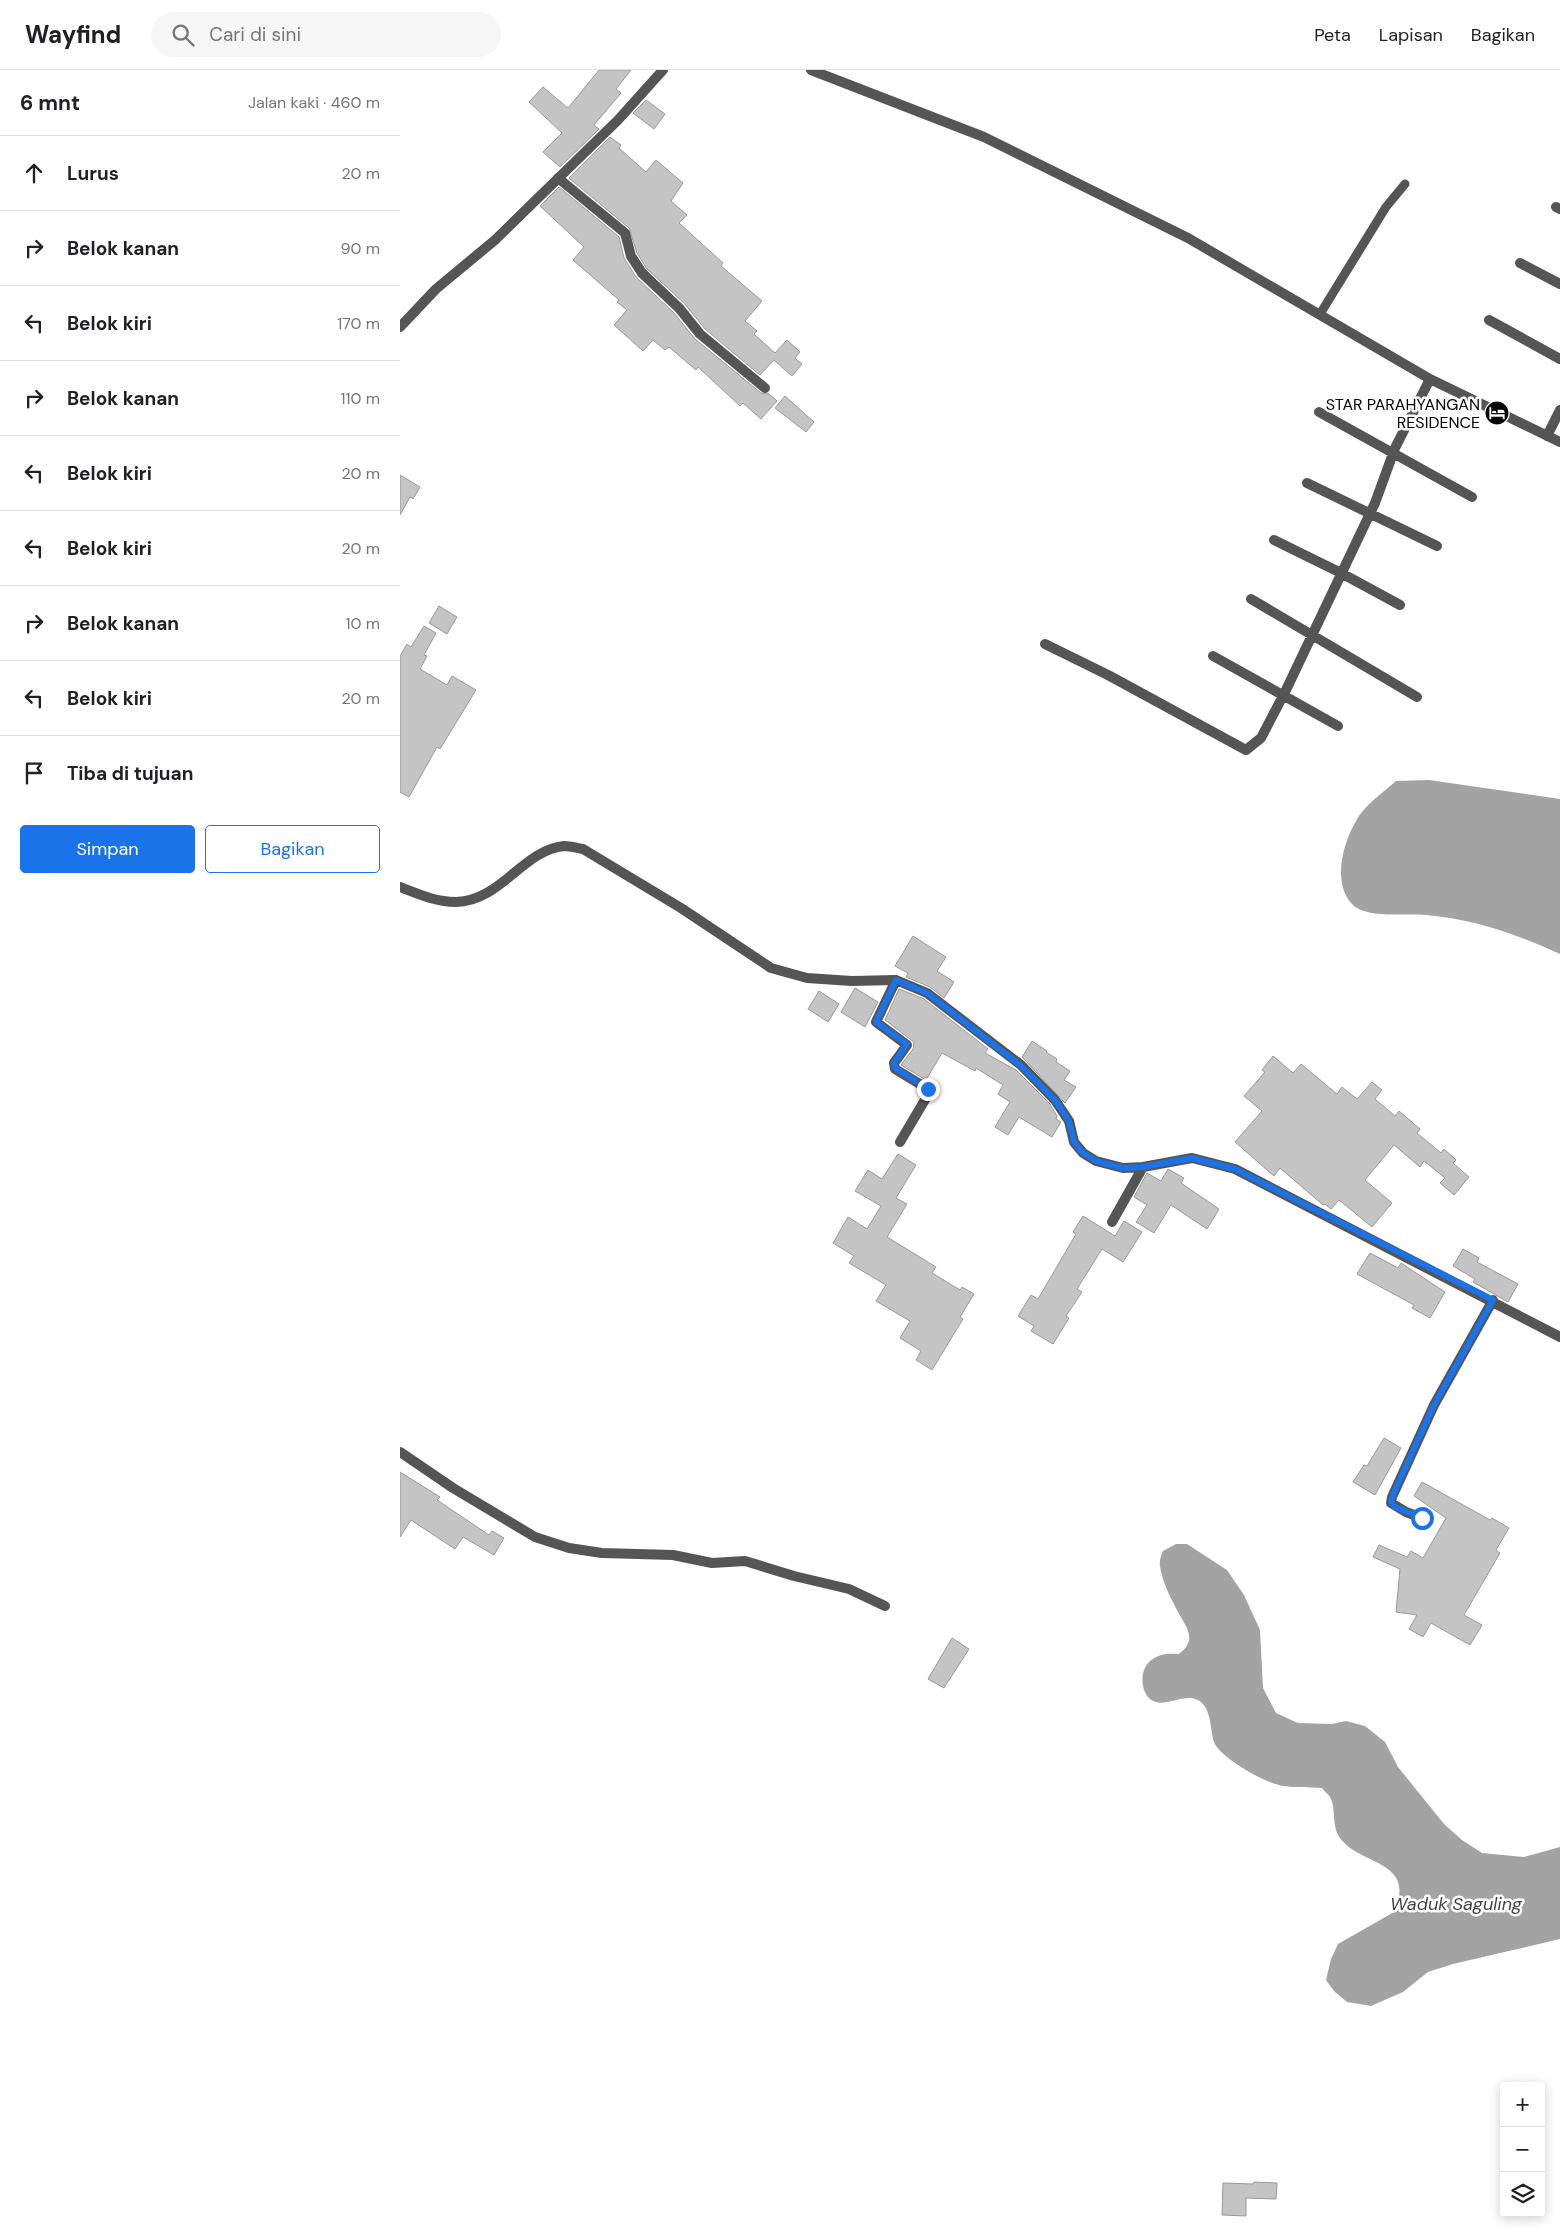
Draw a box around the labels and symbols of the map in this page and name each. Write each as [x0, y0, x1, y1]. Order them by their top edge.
place label: STAR PARAHYANGAN RESIDENCE [1326, 394, 1480, 433]
hotel icon: STAR PARAHYANGAN RESIDENCE [1484, 400, 1510, 426]
route end [917, 1078, 940, 1101]
route start [1411, 1507, 1434, 1530]
water label: Waduk Saguling [1390, 1892, 1523, 1916]

